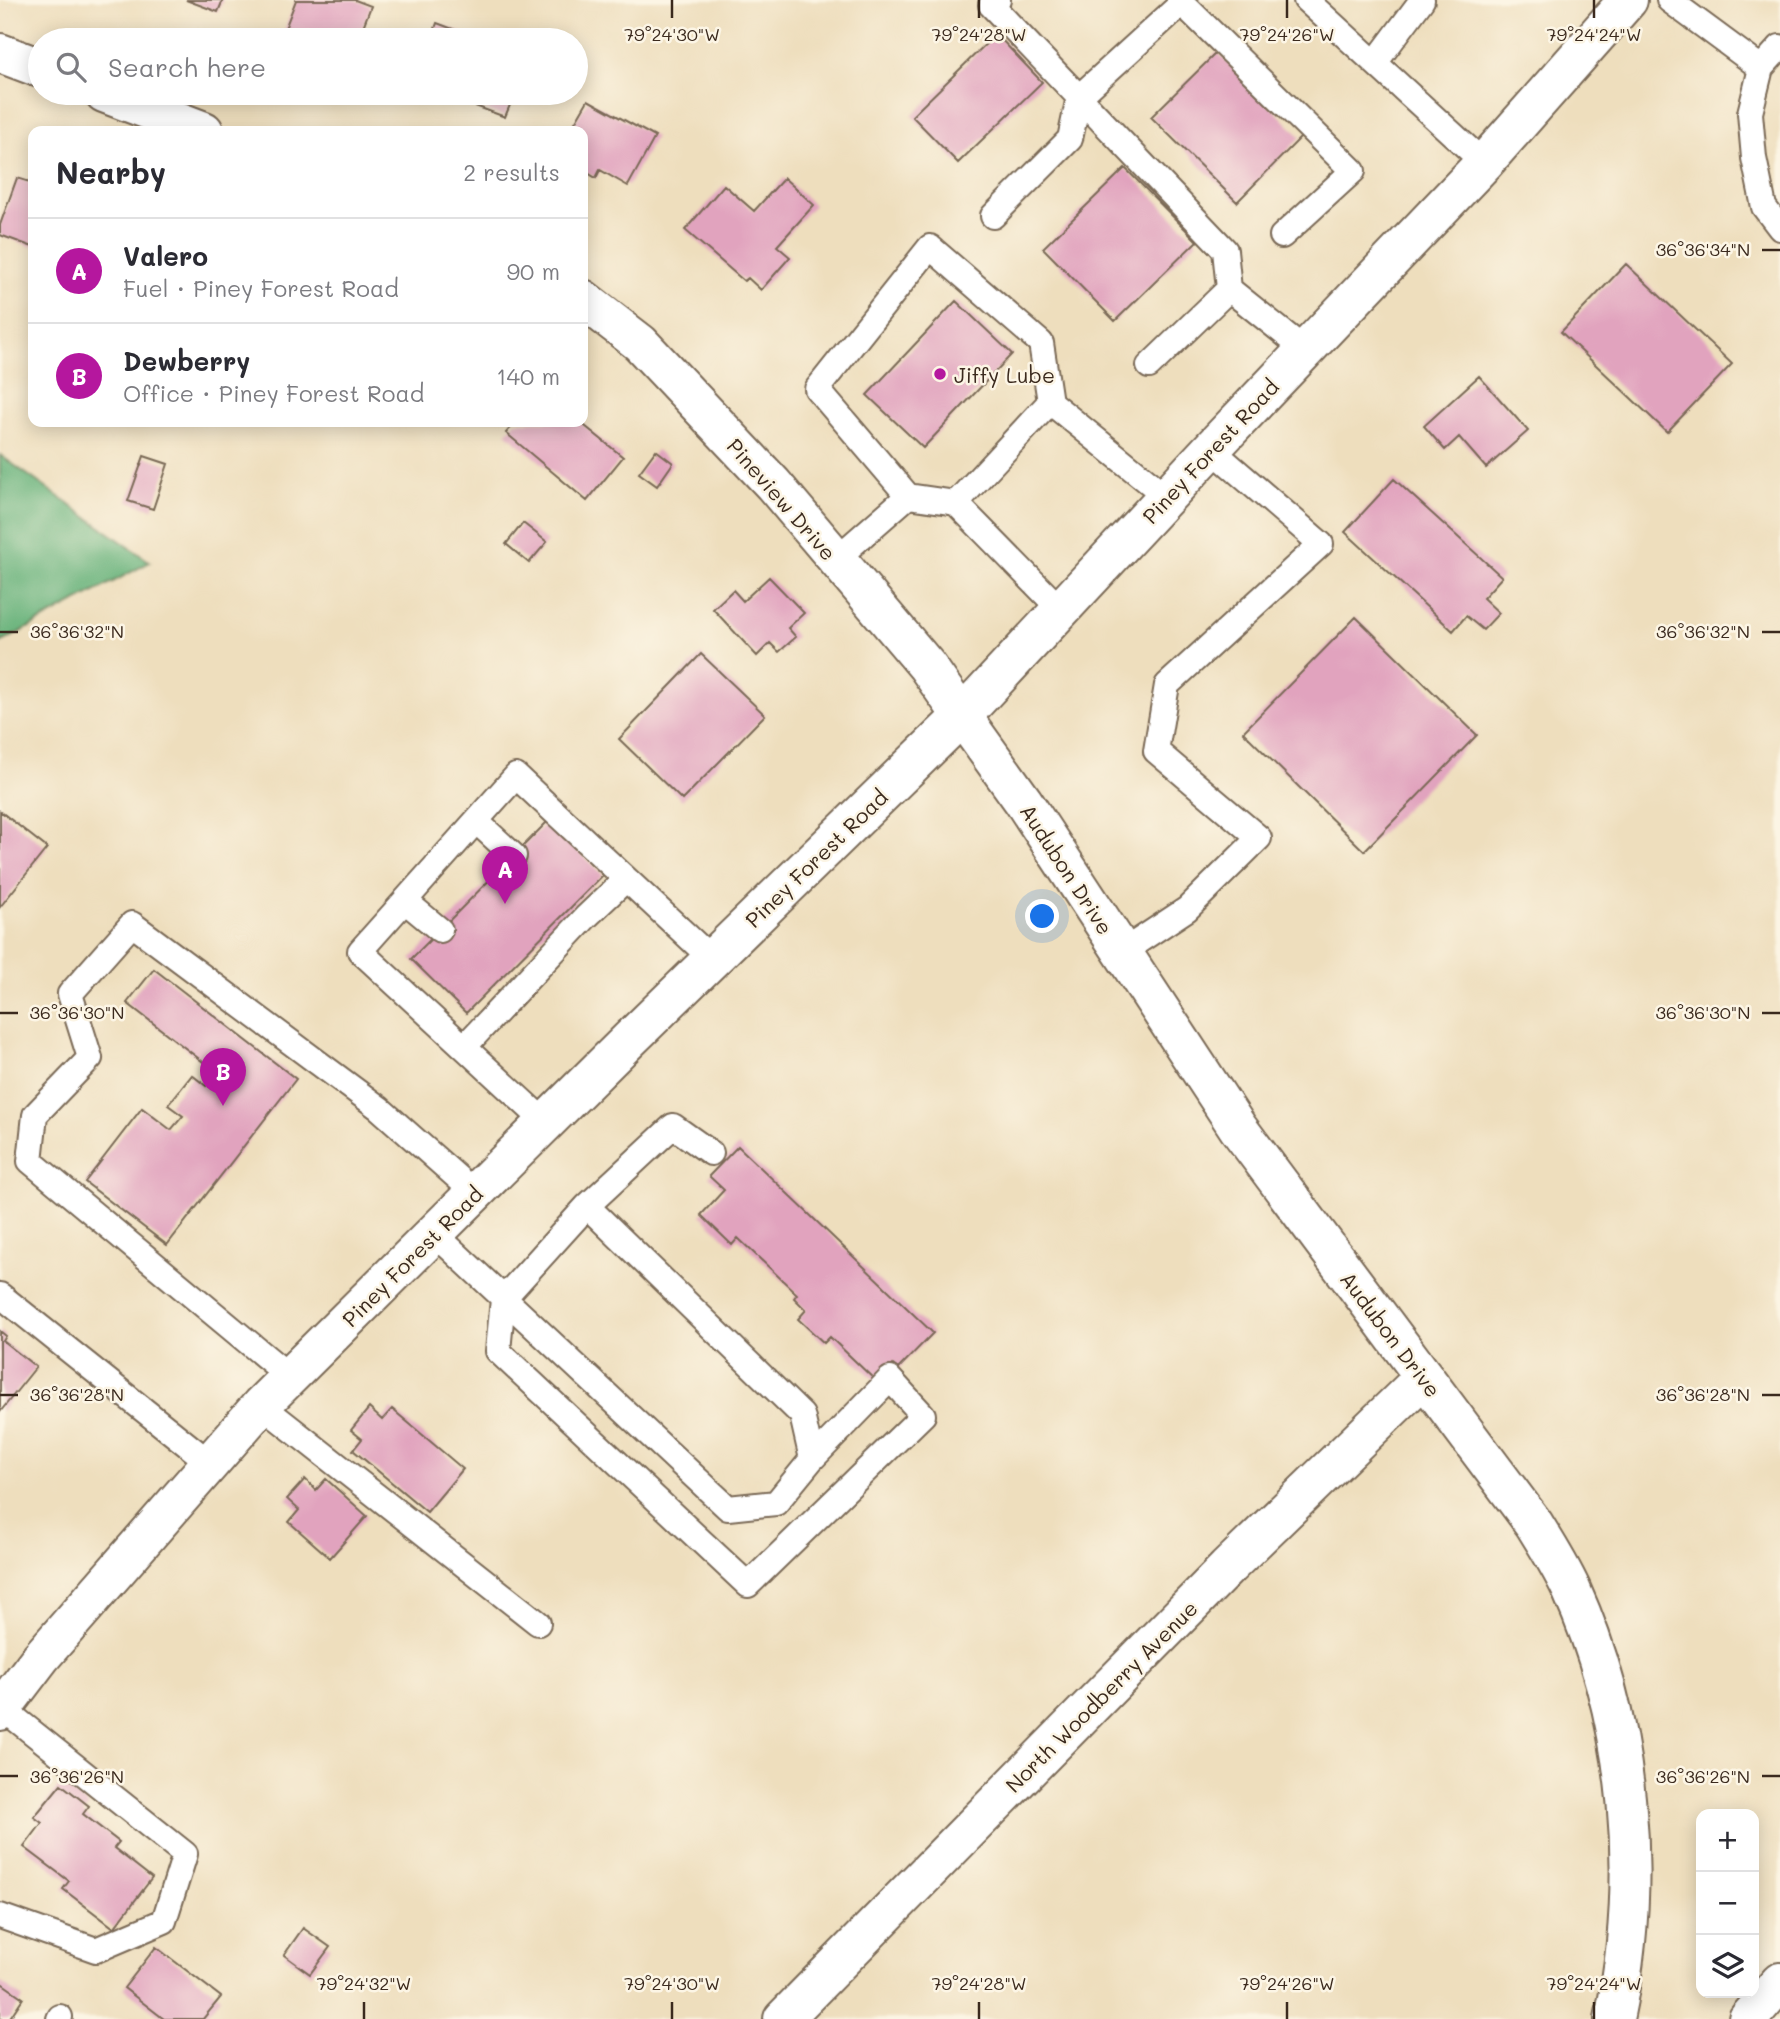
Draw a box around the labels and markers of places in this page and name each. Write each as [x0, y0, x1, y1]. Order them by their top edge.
place label: Jiffy Lube [954, 361, 1055, 388]
marker: Jiffy Lube [932, 366, 948, 382]
pin: A [482, 846, 528, 904]
pin: B [200, 1048, 246, 1106]

